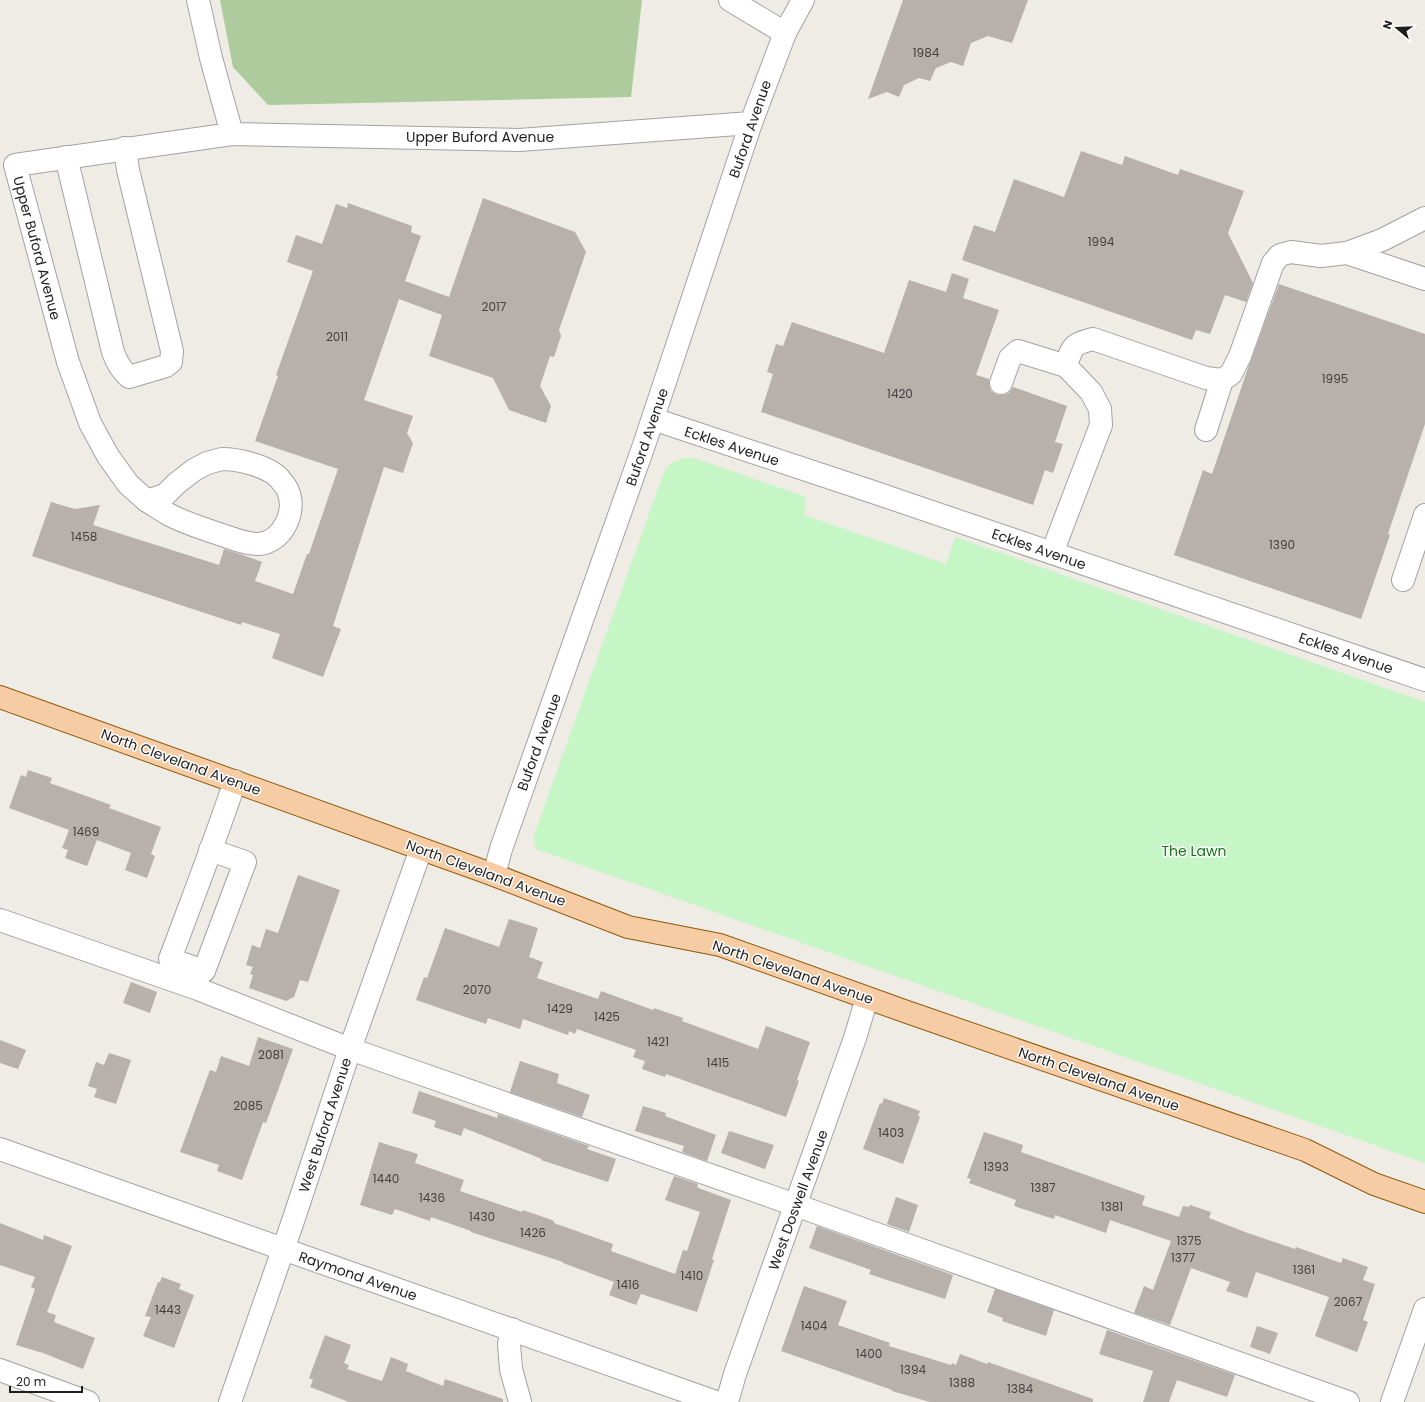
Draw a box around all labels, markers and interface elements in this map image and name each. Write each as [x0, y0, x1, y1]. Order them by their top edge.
north arrow [1377, 8, 1417, 48]
text: N [1379, 18, 1396, 31]
house number: 1984 [913, 44, 940, 61]
street label: Buford Avenue [724, 77, 776, 181]
street label: Upper Buford Avenue [406, 127, 554, 147]
street label: Upper Buford Avenue [8, 174, 66, 322]
house number: 1994 [1088, 233, 1115, 250]
house number: 2017 [482, 298, 507, 315]
house number: 2011 [326, 328, 348, 345]
house number: 1995 [1322, 370, 1348, 387]
street label: Buford Avenue [621, 385, 673, 489]
house number: 1420 [887, 385, 913, 402]
street label: Eckles Avenue [682, 421, 782, 471]
street label: Eckles Avenue [989, 523, 1089, 575]
house number: 1458 [71, 528, 97, 545]
house number: 1390 [1269, 536, 1295, 553]
street label: Eckles Avenue [1296, 627, 1396, 679]
street label: Buford Avenue [512, 690, 566, 793]
street label: North Cleveland Avenue [98, 724, 264, 800]
house number: 1469 [73, 823, 99, 840]
street label: North Cleveland Avenue [403, 835, 569, 911]
park label: The Lawn [1162, 841, 1226, 861]
street label: North Cleveland Avenue [710, 935, 876, 1009]
house number: 2070 [463, 981, 491, 998]
house number: 1429 [547, 1000, 573, 1017]
house number: 1425 [594, 1008, 620, 1025]
house number: 1421 [647, 1033, 669, 1050]
street label: North Cleveland Avenue [1016, 1042, 1182, 1116]
house number: 2081 [258, 1046, 284, 1063]
house number: 1415 [707, 1054, 729, 1071]
street label: West Buford Avenue [294, 1055, 356, 1195]
house number: 2085 [233, 1097, 263, 1114]
house number: 1403 [878, 1124, 904, 1141]
street label: West Doswell Avenue [763, 1127, 833, 1273]
house number: 1393 [983, 1158, 1009, 1175]
house number: 1440 [373, 1170, 399, 1187]
house number: 1387 [1030, 1179, 1056, 1196]
house number: 1436 [419, 1189, 445, 1206]
house number: 1381 [1101, 1198, 1123, 1215]
house number: 1430 [469, 1208, 495, 1225]
house number: 1426 [520, 1224, 546, 1241]
house number: 1375 [1177, 1232, 1202, 1249]
street label: Raymond Avenue [296, 1246, 420, 1306]
house number: 1377 [1171, 1249, 1195, 1266]
house number: 1361 [1293, 1261, 1315, 1278]
house number: 1410 [681, 1267, 703, 1284]
house number: 1416 [617, 1276, 639, 1293]
house number: 2067 [1334, 1293, 1363, 1310]
house number: 1443 [155, 1301, 181, 1318]
house number: 1404 [801, 1317, 828, 1334]
house number: 1400 [856, 1345, 882, 1362]
house number: 1394 [900, 1361, 926, 1378]
scale bar [10, 1368, 82, 1394]
text: 20 m [16, 1373, 46, 1390]
house number: 1388 [949, 1374, 975, 1391]
house number: 1384 [1007, 1380, 1033, 1397]

